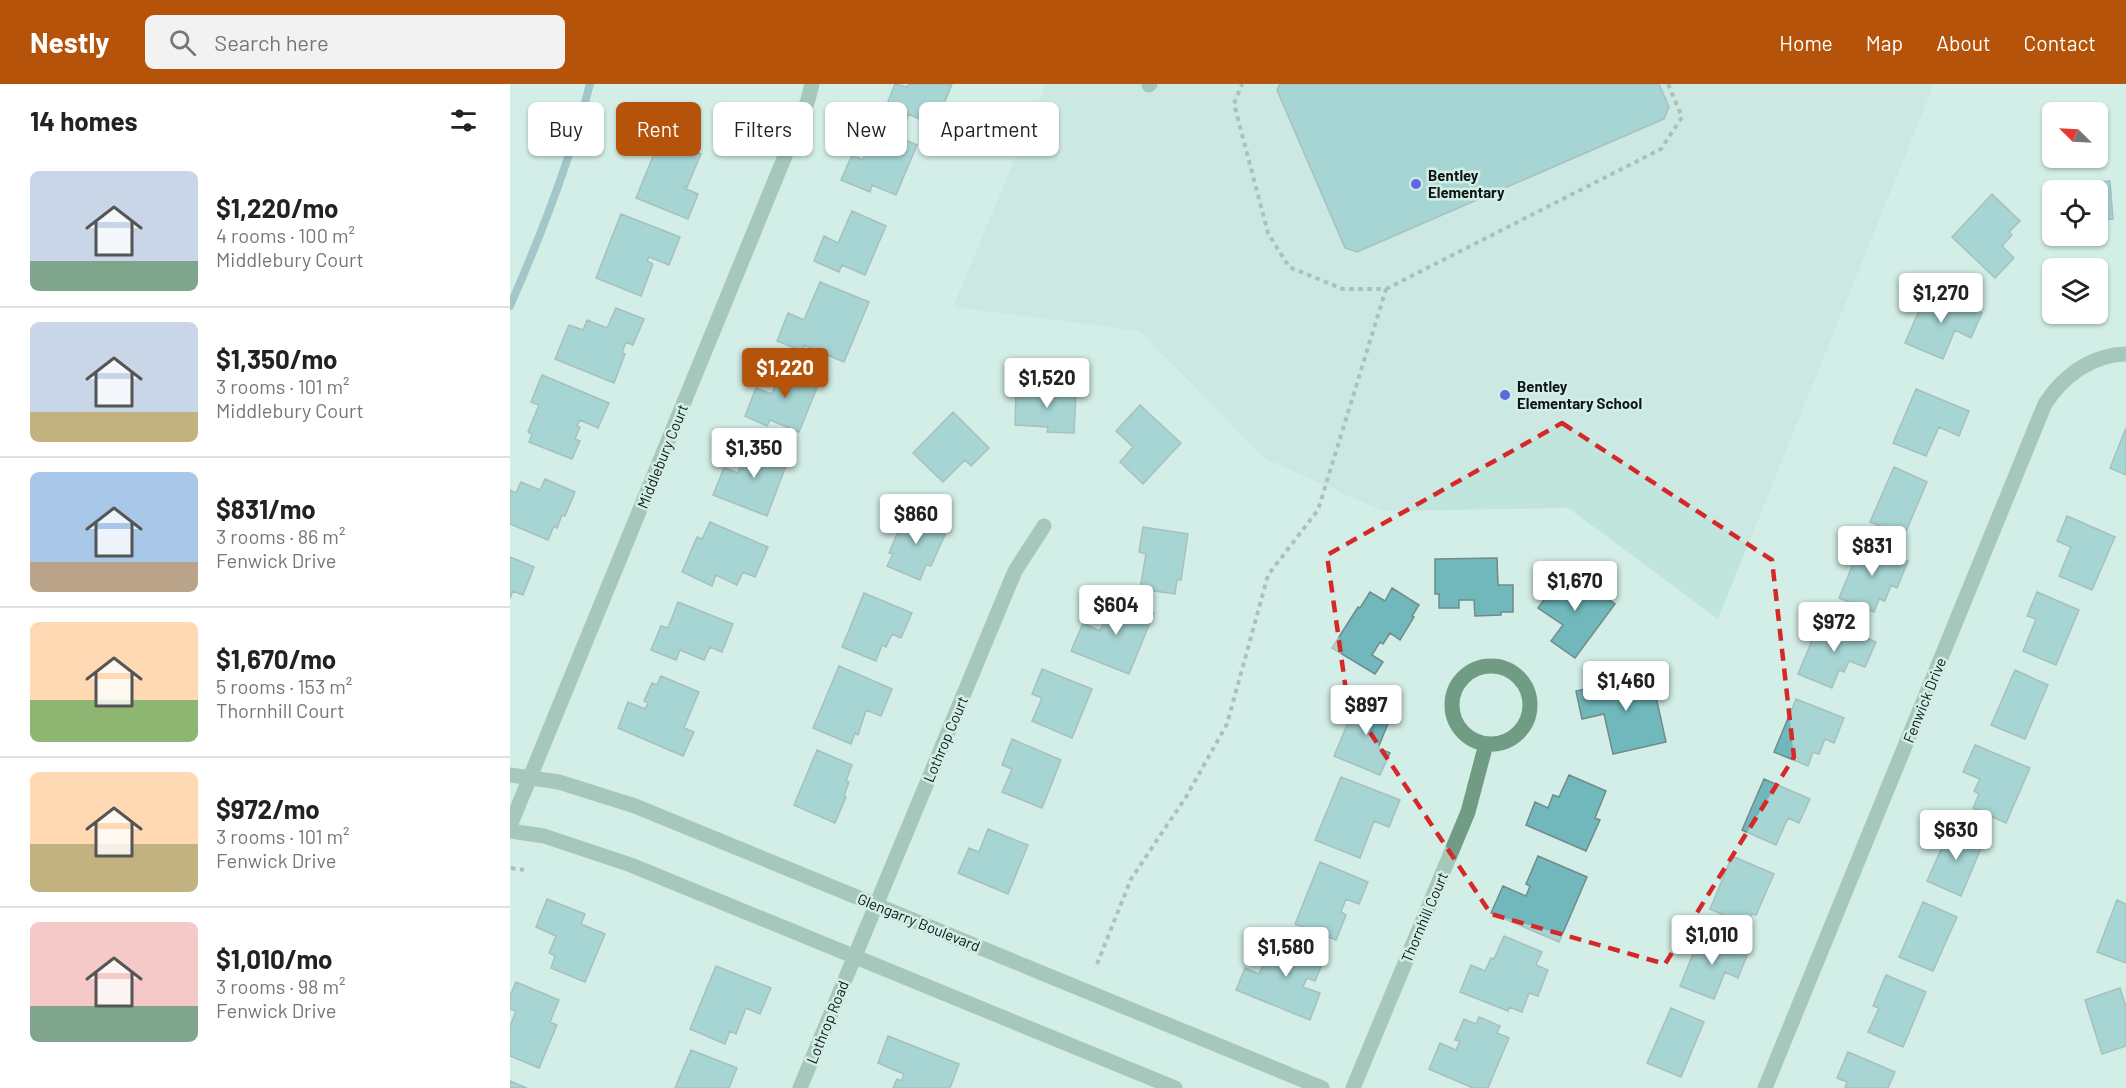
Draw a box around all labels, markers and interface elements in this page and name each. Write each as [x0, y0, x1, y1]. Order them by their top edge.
search box [145, 15, 565, 69]
text: Nestly [30, 25, 109, 59]
icon: search [166, 26, 199, 59]
text: Search here [214, 29, 329, 55]
text: Home [1779, 30, 1833, 55]
text: Map [1866, 30, 1903, 55]
text: About [1936, 30, 1991, 55]
text: Contact [2024, 30, 2096, 55]
chip: Buy [528, 102, 604, 156]
chip: Rent [616, 102, 701, 156]
chip: Filters [713, 102, 813, 156]
chip: New [825, 102, 907, 156]
chip: Apartment [919, 102, 1059, 156]
north arrow [2042, 102, 2108, 168]
map controls [2042, 102, 2108, 324]
icon: filters [447, 104, 480, 137]
text: 14 homes [30, 105, 137, 136]
place label: Bentley Elementary [1428, 166, 1505, 201]
marker: Bentley Elementary [1409, 177, 1423, 191]
button: locate [2042, 180, 2108, 246]
text: $1,220/mo [216, 192, 339, 223]
icon: home [78, 195, 150, 267]
text: 4 rooms · 100 m² [216, 223, 355, 247]
text: Middlebury Court [216, 247, 364, 271]
button: layers [2042, 258, 2108, 324]
pin: $1,270 [1892, 273, 1990, 324]
text: $1,270 [1913, 280, 1969, 304]
text: $1,350/mo [216, 343, 338, 374]
icon: home [78, 346, 150, 418]
pin: $1,220 [736, 348, 834, 399]
text: $1,220 [756, 355, 814, 379]
pin: $1,520 [998, 358, 1096, 409]
text: $1,520 [1018, 365, 1076, 389]
text: 3 rooms · 101 m² [216, 374, 349, 398]
place label: Bentley Elementary School [1517, 377, 1642, 412]
marker: Bentley Elementary School [1498, 388, 1512, 402]
text: Middlebury Court [216, 398, 364, 422]
street label: Middlebury Court [633, 401, 691, 511]
pin: $1,350 [705, 428, 803, 479]
text: $1,350 [726, 435, 782, 459]
text: $831/mo [216, 493, 316, 524]
pin: $860 [880, 494, 952, 545]
icon: home [78, 496, 150, 568]
text: $860 [894, 501, 938, 525]
text: 3 rooms · 86 m² [216, 524, 345, 548]
pin: $831 [1836, 526, 1908, 577]
text: $831 [1852, 533, 1892, 557]
text: Fenwick Drive [216, 548, 336, 572]
pin: $1,670 [1526, 561, 1624, 612]
text: $1,670 [1547, 568, 1603, 592]
pin: $604 [1080, 585, 1152, 636]
text: $604 [1093, 592, 1139, 616]
pin: $972 [1798, 602, 1870, 653]
text: $972 [1812, 609, 1856, 633]
text: $1,670/mo [216, 643, 336, 674]
icon: home [78, 646, 150, 718]
street label: Fenwick Drive [1899, 655, 1949, 745]
pin: $1,460 [1577, 661, 1675, 712]
text: $1,460 [1597, 668, 1655, 692]
text: 5 rooms · 153 m² [216, 674, 352, 698]
pin: $897 [1330, 685, 1402, 736]
text: $897 [1345, 692, 1387, 716]
street label: Lothrop Court [919, 693, 971, 785]
text: Thornhill Court [216, 698, 345, 722]
text: $972/mo [216, 793, 320, 824]
icon: home [78, 796, 150, 868]
pin: $630 [1920, 810, 1992, 861]
text: $630 [1934, 817, 1978, 841]
text: 3 rooms · 101 m² [216, 824, 349, 848]
text: Fenwick Drive [216, 848, 336, 872]
street label: Thornhill Court [1397, 869, 1451, 965]
street label: Glengarry Boulevard [855, 889, 983, 955]
pin: $1,010 [1663, 915, 1761, 966]
text: $1,010 [1686, 922, 1738, 946]
pin: $1,580 [1237, 927, 1335, 978]
text: $1,580 [1258, 934, 1314, 958]
text: $1,010/mo [216, 943, 333, 974]
icon: home [78, 946, 150, 1018]
text: 3 rooms · 98 m² [216, 974, 346, 998]
street label: Lothrop Road [802, 978, 852, 1066]
text: Fenwick Drive [216, 998, 336, 1022]

